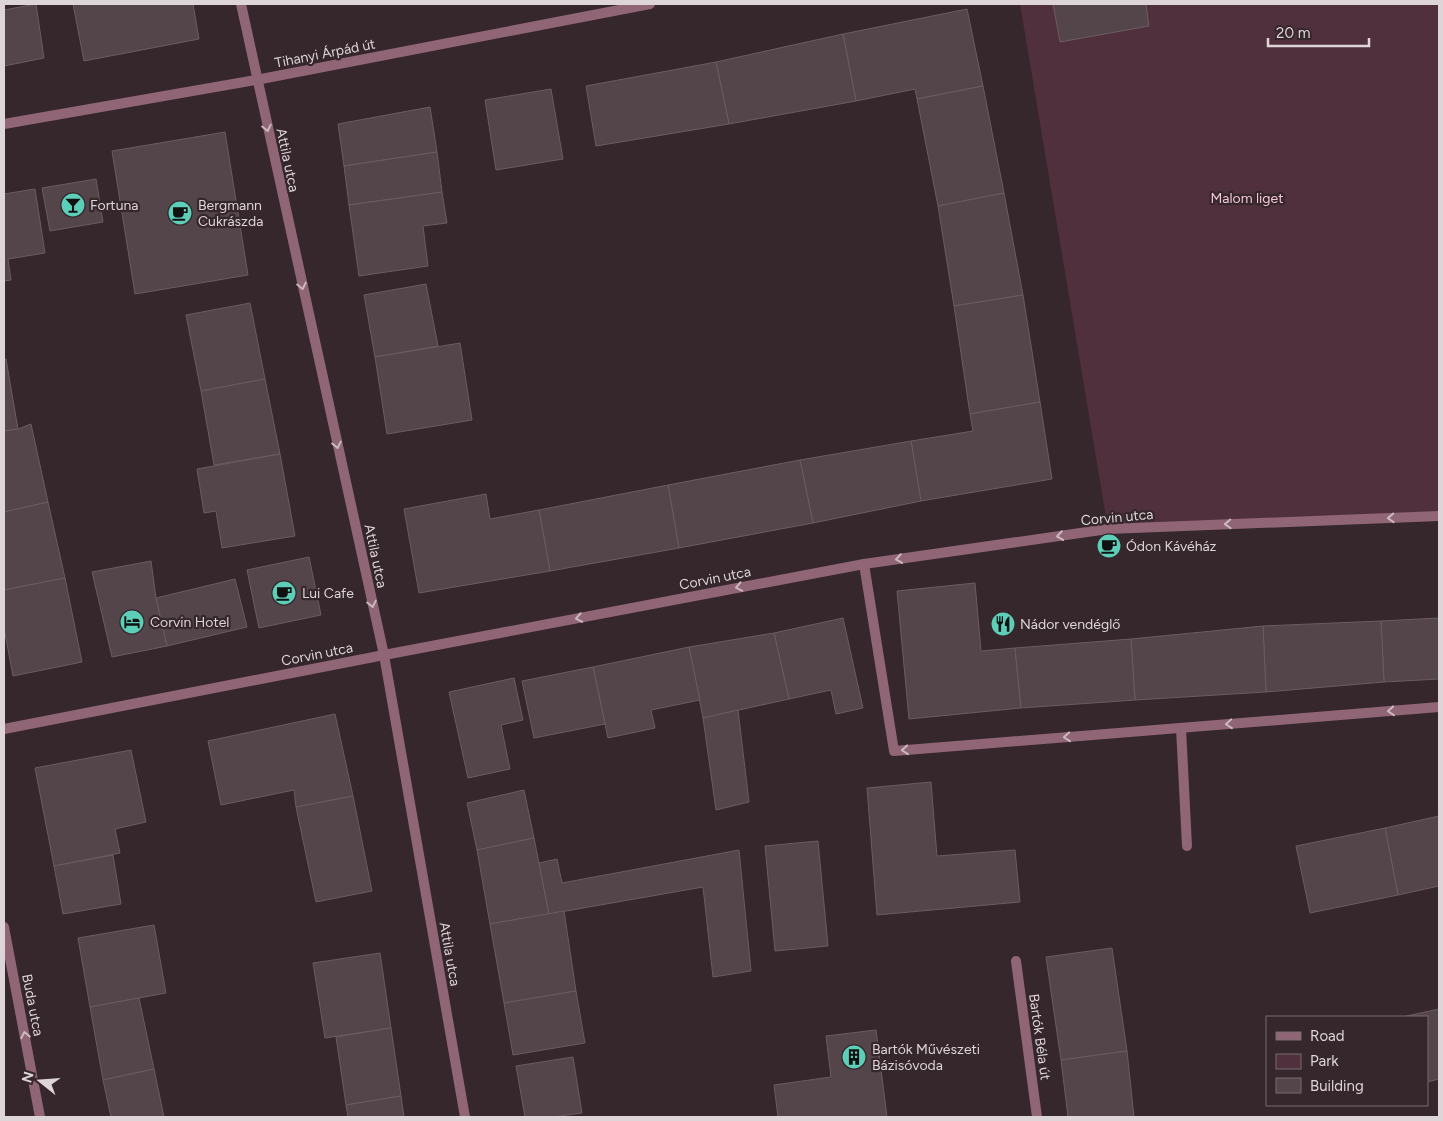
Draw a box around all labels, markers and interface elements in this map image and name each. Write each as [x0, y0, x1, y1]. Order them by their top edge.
scale bar [1268, 15, 1369, 47]
text: 20 m [1276, 24, 1310, 42]
street label: Tihanyi Árpád út [273, 35, 377, 72]
one-way arrow [261, 123, 272, 132]
street label: Attila utca [272, 127, 303, 194]
park label: Malom liget [1210, 190, 1284, 207]
bar icon: Fortuna [60, 192, 86, 218]
place label: Fortuna [90, 197, 138, 214]
place label: Bergmann Cukrászda [198, 197, 263, 230]
cafe icon: Bergmann Cukrászda [167, 200, 193, 226]
one-way arrow [296, 282, 307, 291]
one-way arrow [331, 441, 342, 449]
street label: Corvin utca [1080, 506, 1154, 529]
one-way arrow [1386, 512, 1394, 523]
one-way arrow [1224, 519, 1232, 530]
street label: Attila utca [360, 523, 391, 590]
one-way arrow [1055, 530, 1063, 541]
cafe icon: Ódon Kávéház [1096, 533, 1122, 559]
place label: Ódon Kávéház [1126, 538, 1217, 555]
one-way arrow [894, 553, 902, 564]
street label: Corvin utca [678, 563, 752, 594]
cafe icon: Lui Cafe [271, 580, 297, 606]
one-way arrow [734, 582, 743, 592]
place label: Lui Cafe [302, 585, 354, 602]
one-way arrow [366, 599, 377, 608]
hotel icon: Corvin Hotel [119, 609, 145, 635]
restaurant icon: Nádor vendéglő [990, 611, 1016, 637]
one-way arrow [575, 612, 583, 622]
place label: Corvin Hotel [150, 614, 229, 631]
place label: Nádor vendéglő [1020, 616, 1120, 633]
street label: Corvin utca [280, 639, 354, 670]
one-way arrow [1386, 706, 1394, 717]
one-way arrow [1224, 718, 1232, 729]
one-way arrow [1062, 731, 1070, 742]
one-way arrow [900, 744, 908, 755]
street label: Attila utca [436, 921, 464, 987]
street label: Buda utca [18, 973, 47, 1038]
street label: Bartók Béla út [1025, 993, 1054, 1081]
legend [1266, 1016, 1428, 1106]
text: Road [1310, 1027, 1345, 1045]
one-way arrow [20, 1031, 30, 1039]
place label: Bartók Művészeti Bázisóvoda [872, 1041, 980, 1074]
building icon: Bartók Művészeti Bázisóvoda [841, 1044, 867, 1070]
text: Park [1310, 1052, 1339, 1070]
north arrow [15, 1056, 65, 1106]
text: N [18, 1070, 38, 1085]
text: Building [1310, 1077, 1364, 1095]

